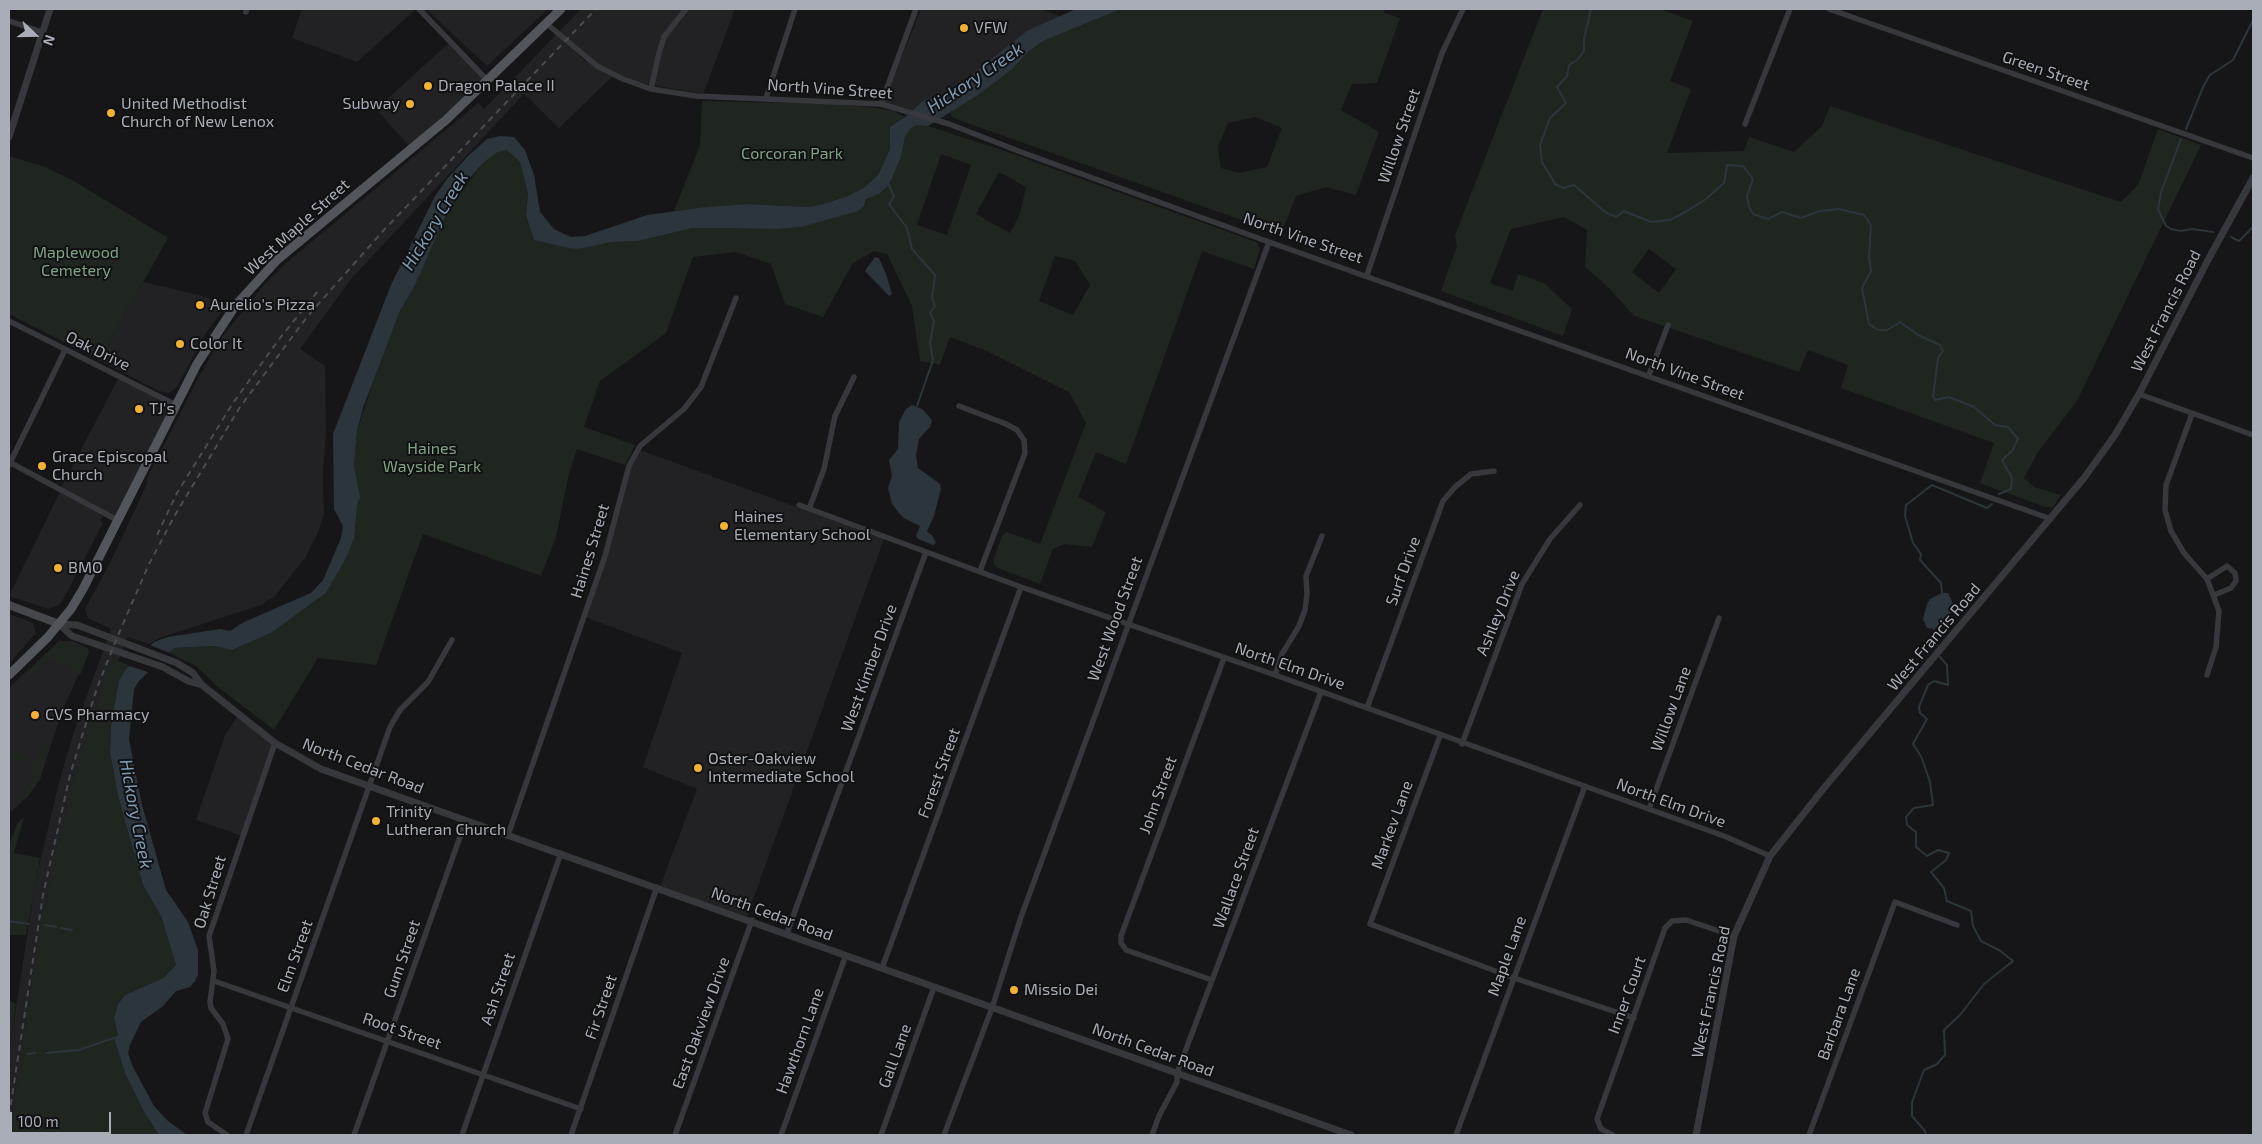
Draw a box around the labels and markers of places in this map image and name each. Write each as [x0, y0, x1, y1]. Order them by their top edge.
place label: VFW [974, 18, 1008, 38]
marker: VFW [958, 22, 970, 34]
place label: Dragon Palace II [438, 76, 555, 96]
marker: Dragon Palace II [422, 80, 434, 92]
place label: United Methodist Church of New Lenox [121, 94, 274, 132]
place label: Subway [342, 94, 400, 114]
marker: Subway [404, 98, 416, 110]
marker: United Methodist Church of New Lenox [105, 107, 117, 119]
place label: Aurelio's Pizza [210, 295, 315, 315]
marker: Aurelio's Pizza [194, 299, 206, 311]
place label: Color It [190, 334, 242, 354]
marker: Color It [174, 338, 186, 350]
place label: TJ's [149, 399, 175, 419]
marker: TJ's [133, 403, 145, 415]
place label: Grace Episcopal Church [52, 447, 167, 485]
marker: Grace Episcopal Church [36, 460, 48, 472]
place label: Haines Elementary School [734, 507, 871, 545]
marker: Haines Elementary School [718, 520, 730, 532]
place label: BMO [68, 558, 103, 578]
marker: BMO [52, 562, 64, 574]
place label: CVS Pharmacy [45, 705, 149, 725]
marker: CVS Pharmacy [29, 709, 41, 721]
place label: Oster-Oakview Intermediate School [708, 749, 854, 787]
marker: Oster-Oakview Intermediate School [692, 762, 704, 774]
place label: Trinity Lutheran Church [386, 802, 506, 840]
marker: Trinity Lutheran Church [370, 815, 382, 827]
place label: Missio Dei [1024, 980, 1098, 1000]
marker: Missio Dei [1008, 984, 1020, 996]

